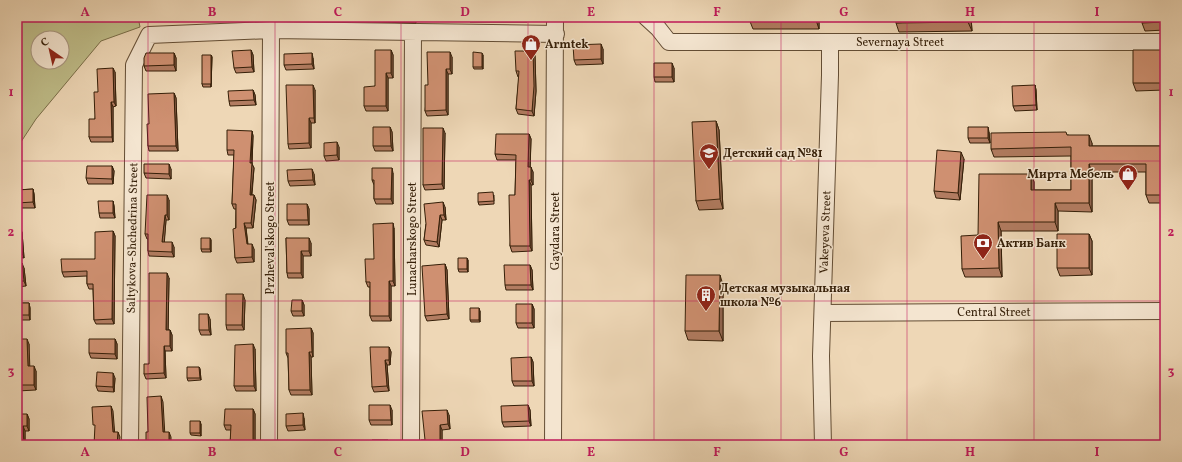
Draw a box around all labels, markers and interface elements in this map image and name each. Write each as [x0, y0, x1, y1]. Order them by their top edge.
text: A [80, 4, 90, 22]
text: B [208, 4, 217, 22]
text: C [334, 4, 342, 22]
text: D [460, 4, 470, 22]
text: E [587, 4, 595, 22]
text: F [713, 4, 721, 22]
text: G [839, 4, 849, 22]
text: H [965, 4, 975, 22]
text: I [1095, 4, 1100, 22]
north arrow [30, 30, 70, 70]
shop icon: Armtek [520, 33, 542, 61]
text: С [38, 35, 52, 51]
street label: Severnaya Street [856, 35, 944, 51]
place label: Armtek [545, 37, 589, 53]
text: 1 [8, 84, 14, 102]
text: 1 [1168, 84, 1174, 102]
school or university icon: Детский сад №81 [698, 142, 720, 170]
place label: Детский сад №81 [723, 146, 823, 162]
street label: Saltykova-Shchedrina Street [124, 162, 142, 314]
shop icon: Мирта Мебель [1117, 163, 1139, 191]
place label: Мирта Мебель [1027, 167, 1114, 183]
street label: Przheval'skogo Street [263, 181, 279, 295]
street label: Lunacharskogo Street [405, 182, 421, 296]
street label: Vakeyeva Street [817, 190, 835, 274]
street label: Gaydara Street [548, 192, 564, 270]
text: 2 [8, 224, 15, 242]
text: 2 [1168, 224, 1175, 242]
bank icon: Актив Банк [972, 232, 994, 260]
place label: Актив Банк [997, 236, 1066, 252]
place label: Детская музыкальная школа №6 [720, 281, 850, 311]
building icon: Детская музыкальная школа №6 [695, 284, 717, 312]
street label: Central Street [957, 305, 1031, 321]
text: 3 [8, 363, 15, 381]
text: 3 [1168, 363, 1175, 381]
text: A [80, 444, 90, 462]
text: B [208, 444, 217, 462]
text: C [334, 444, 342, 462]
text: D [460, 444, 470, 462]
text: E [587, 444, 595, 462]
text: F [713, 444, 721, 462]
text: G [839, 444, 849, 462]
text: H [965, 444, 975, 462]
text: I [1095, 444, 1100, 462]

